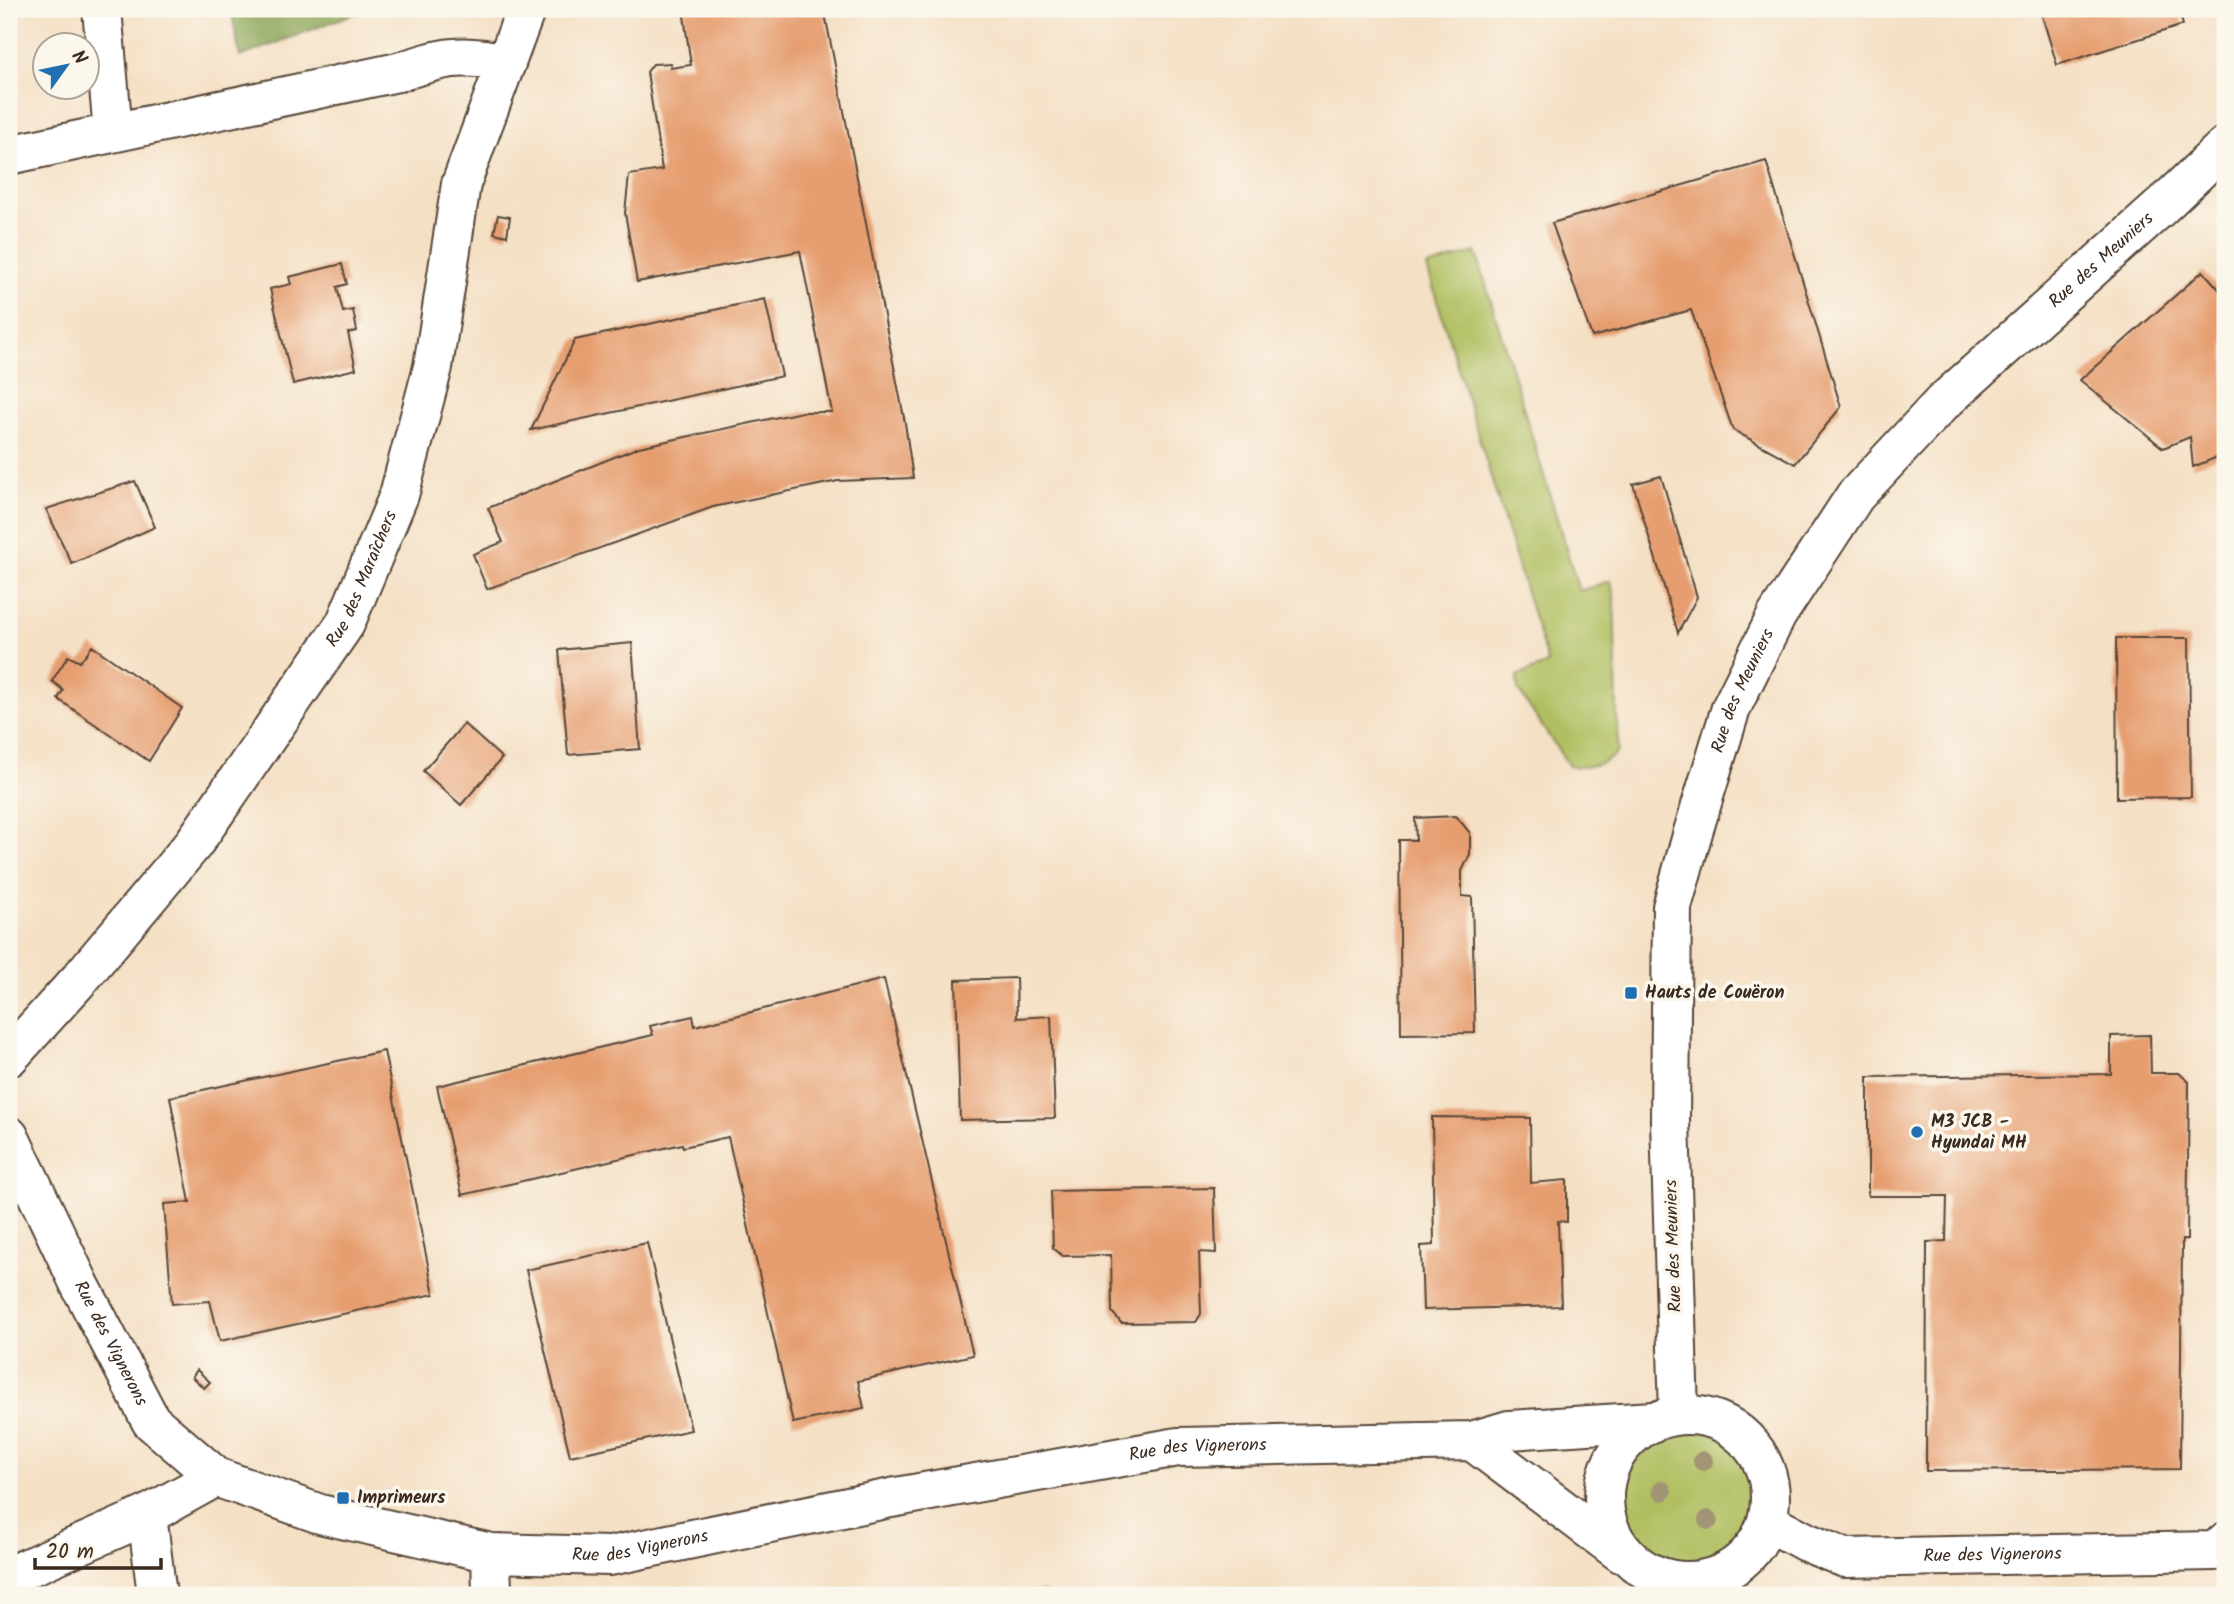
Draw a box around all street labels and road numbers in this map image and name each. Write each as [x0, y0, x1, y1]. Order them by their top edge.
street label: Rue des Meuniers [2042, 205, 2161, 316]
street label: Rue des Maraîchers [319, 506, 405, 653]
street label: Rue des Meuniers [1704, 623, 1783, 757]
street label: Rue des Meuniers [1657, 1179, 1691, 1313]
street label: Rue des Vignerons [66, 1276, 155, 1412]
street label: Rue des Vignerons [1127, 1431, 1267, 1470]
street label: Rue des Vignerons [572, 1522, 711, 1571]
street label: Rue des Vignerons [1923, 1539, 2062, 1571]

